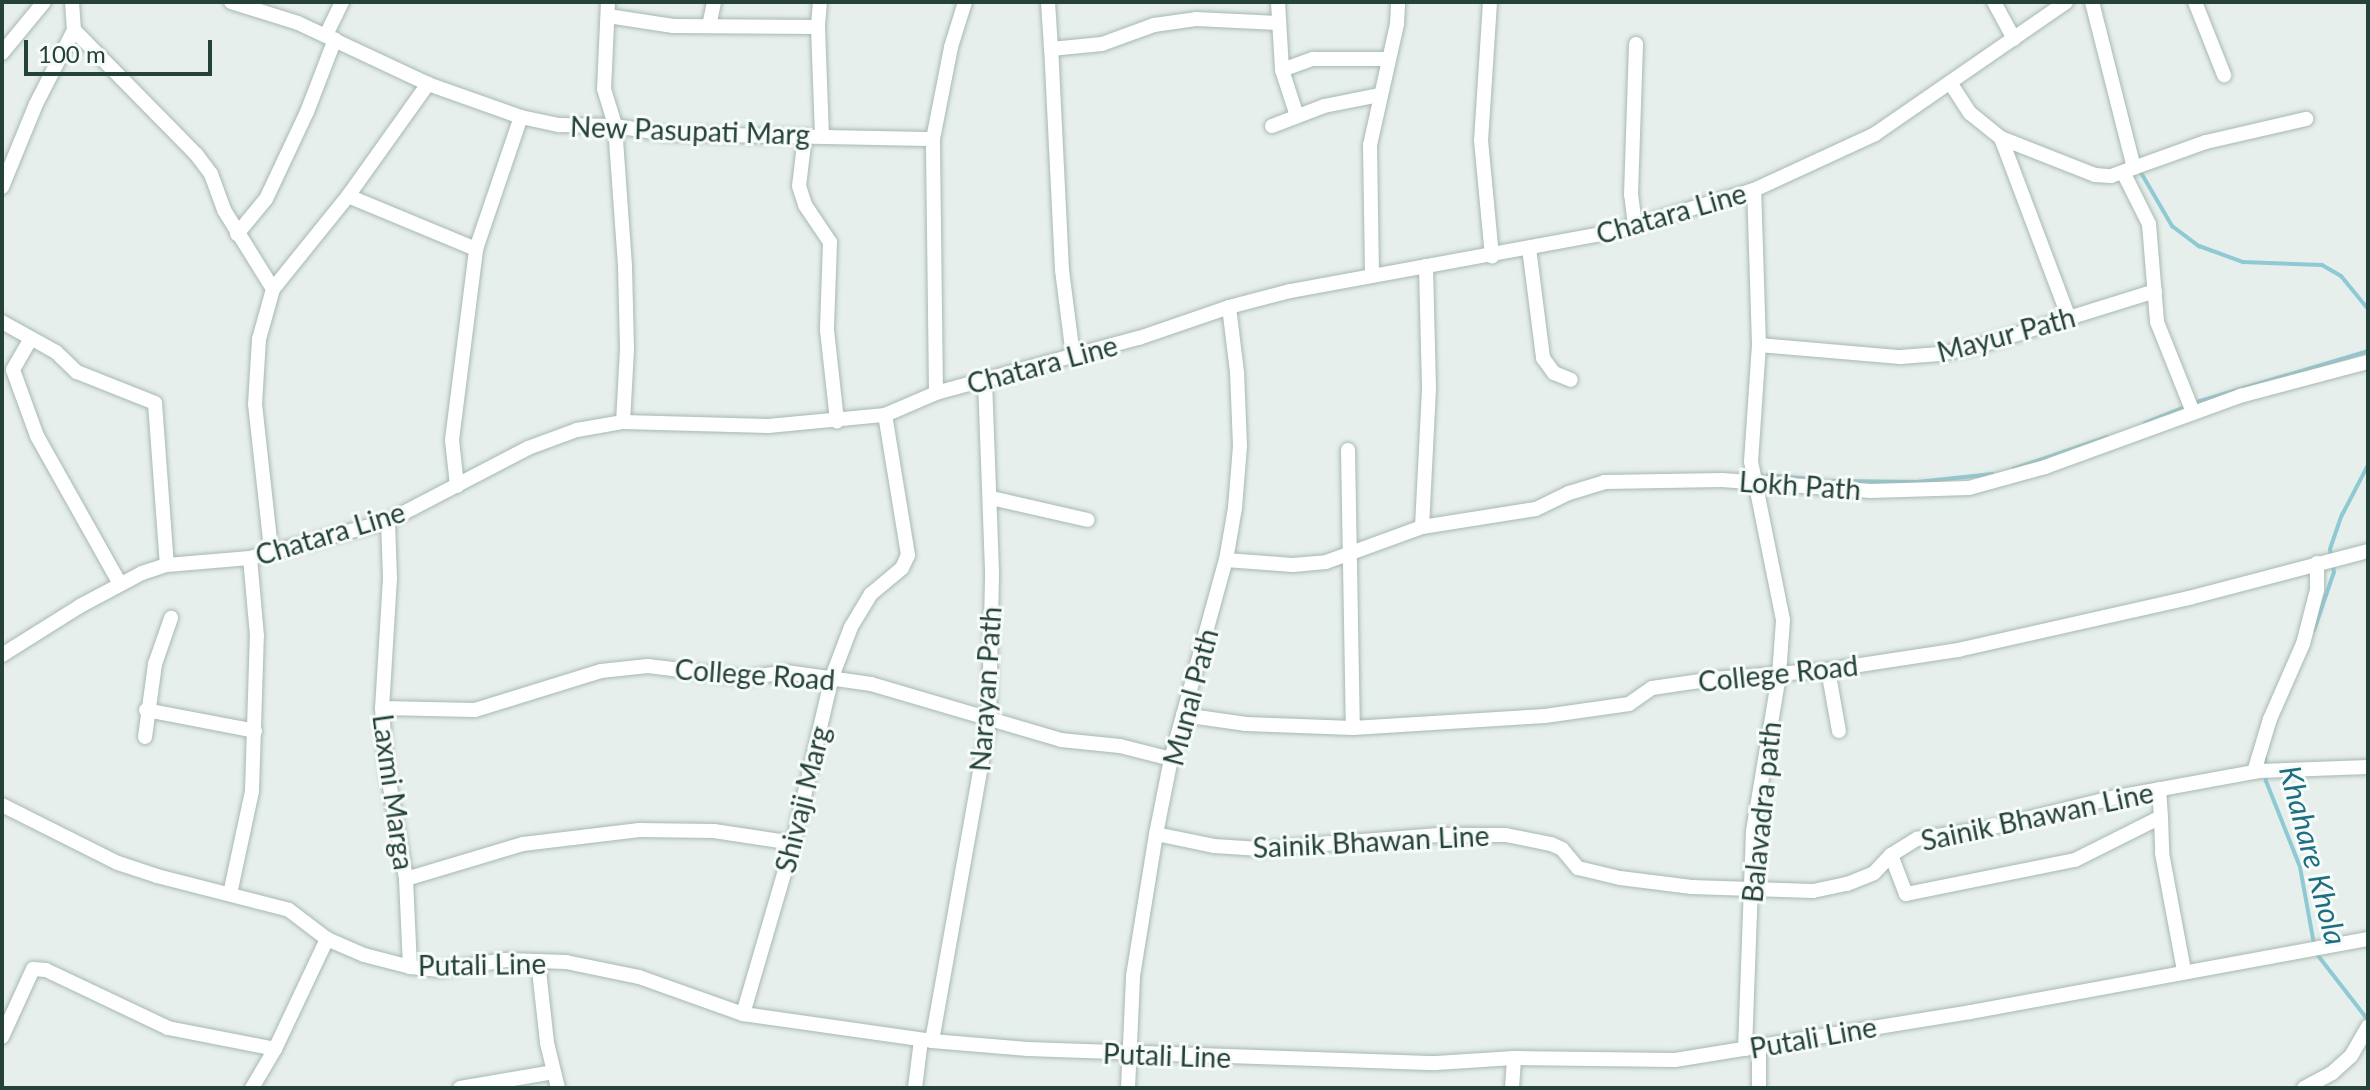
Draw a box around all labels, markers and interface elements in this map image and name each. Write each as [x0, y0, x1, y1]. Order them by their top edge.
scale bar [28, 24, 216, 74]
text: 100 m [38, 39, 106, 68]
street label: New Pasupati Marg [569, 109, 811, 151]
street label: Chatara Line [1592, 176, 1750, 250]
street label: Mayur Path [1933, 299, 2079, 369]
street label: Chatara Line [963, 328, 1121, 400]
street label: Lokh Path [1738, 464, 1862, 506]
street label: Chatara Line [251, 494, 409, 572]
street label: Narayan Path [962, 606, 1008, 772]
street label: Munal Path [1156, 625, 1224, 769]
street label: College Road [1696, 648, 1860, 698]
street label: College Road [674, 652, 836, 696]
street label: Laxmi Marga [366, 712, 422, 872]
street label: Balavadra path [1735, 720, 1787, 904]
street label: Shivaji Marg [768, 722, 836, 876]
water label: Khahare Khola [2273, 761, 2355, 949]
street label: Sainik Bhawan Line [1918, 775, 2156, 857]
street label: Sainik Bhawan Line [1252, 818, 1490, 864]
street label: Putali Line [418, 946, 546, 982]
street label: Putali Line [1747, 1009, 1879, 1065]
street label: Putali Line [1102, 1036, 1232, 1074]

